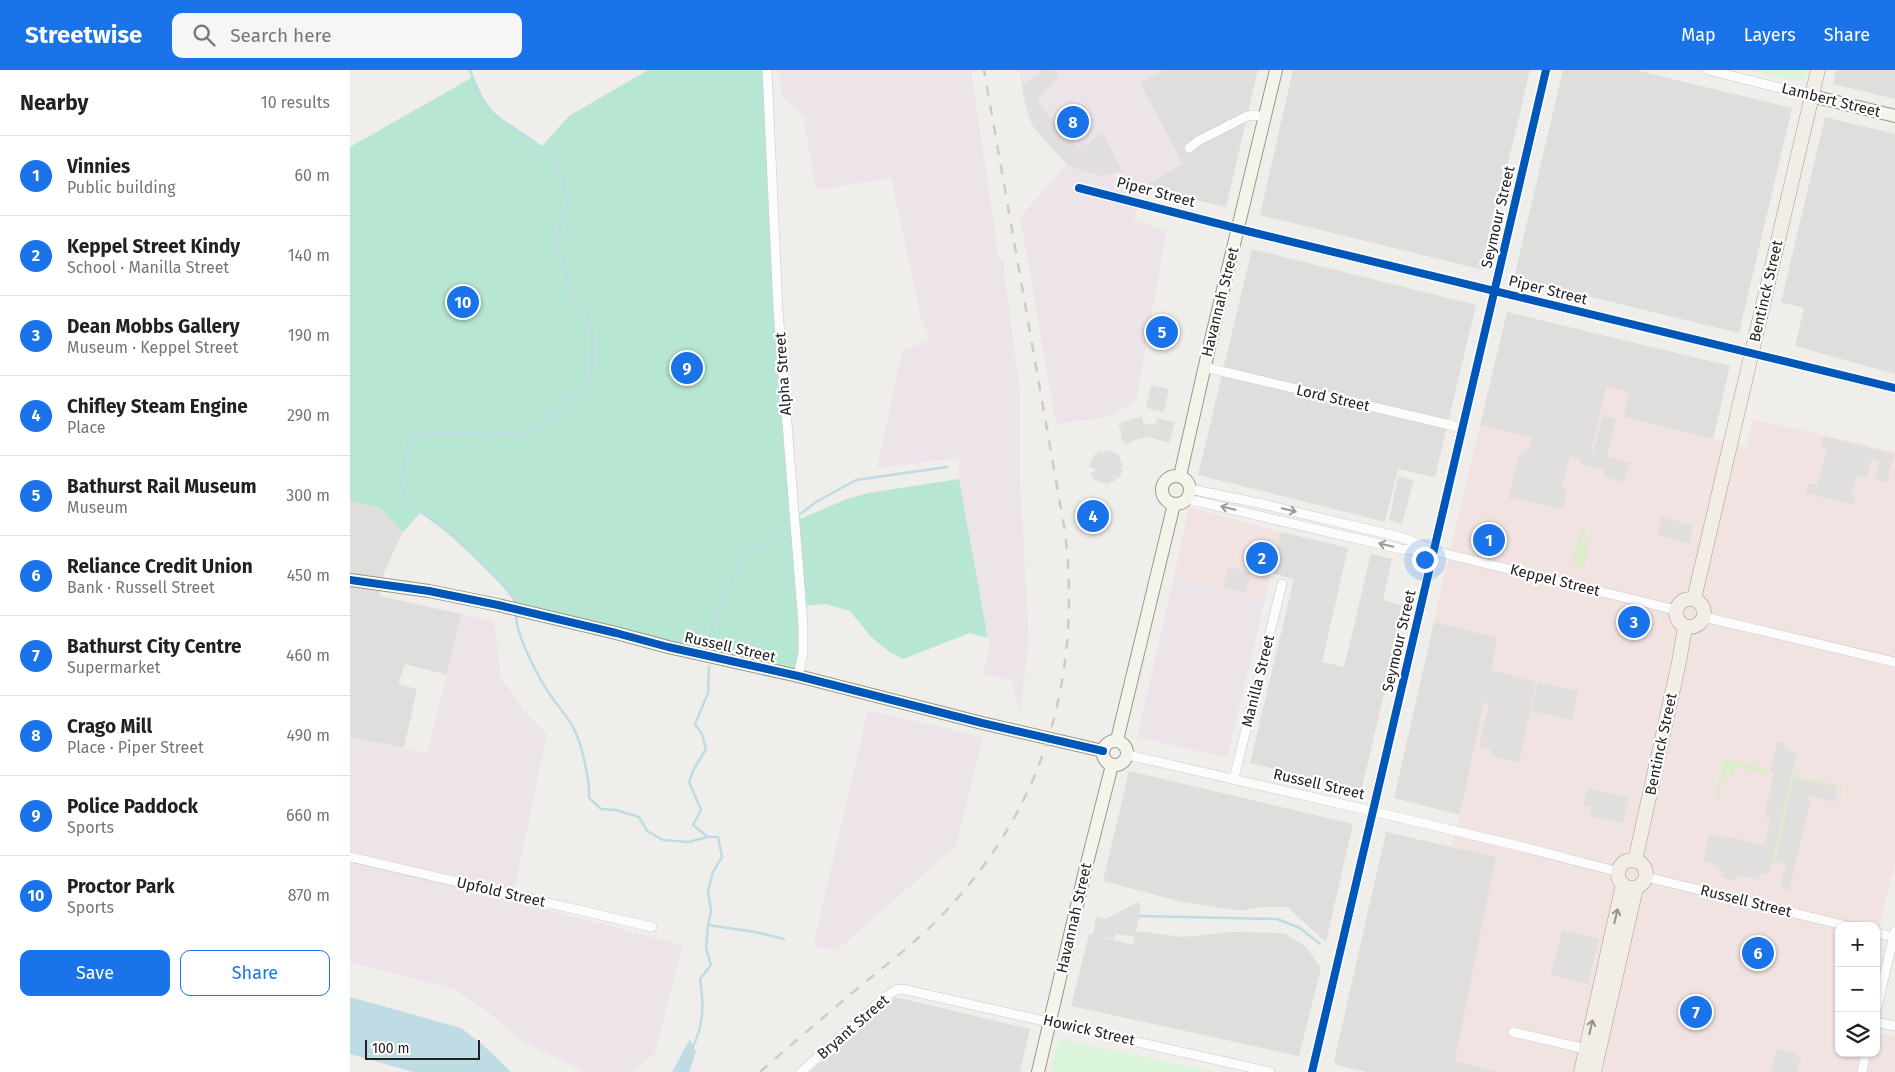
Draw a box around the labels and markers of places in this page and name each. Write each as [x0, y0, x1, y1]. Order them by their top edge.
pin: 8 [1057, 103, 1089, 141]
pin: 10 [447, 283, 479, 321]
pin: 5 [1146, 313, 1178, 351]
pin: 9 [671, 349, 703, 387]
pin: 4 [1077, 497, 1109, 535]
pin: 1 [1473, 521, 1505, 559]
pin: 2 [1246, 539, 1278, 577]
pin: 3 [1618, 603, 1650, 641]
pin: 6 [1742, 934, 1774, 972]
pin: 7 [1680, 993, 1712, 1031]

